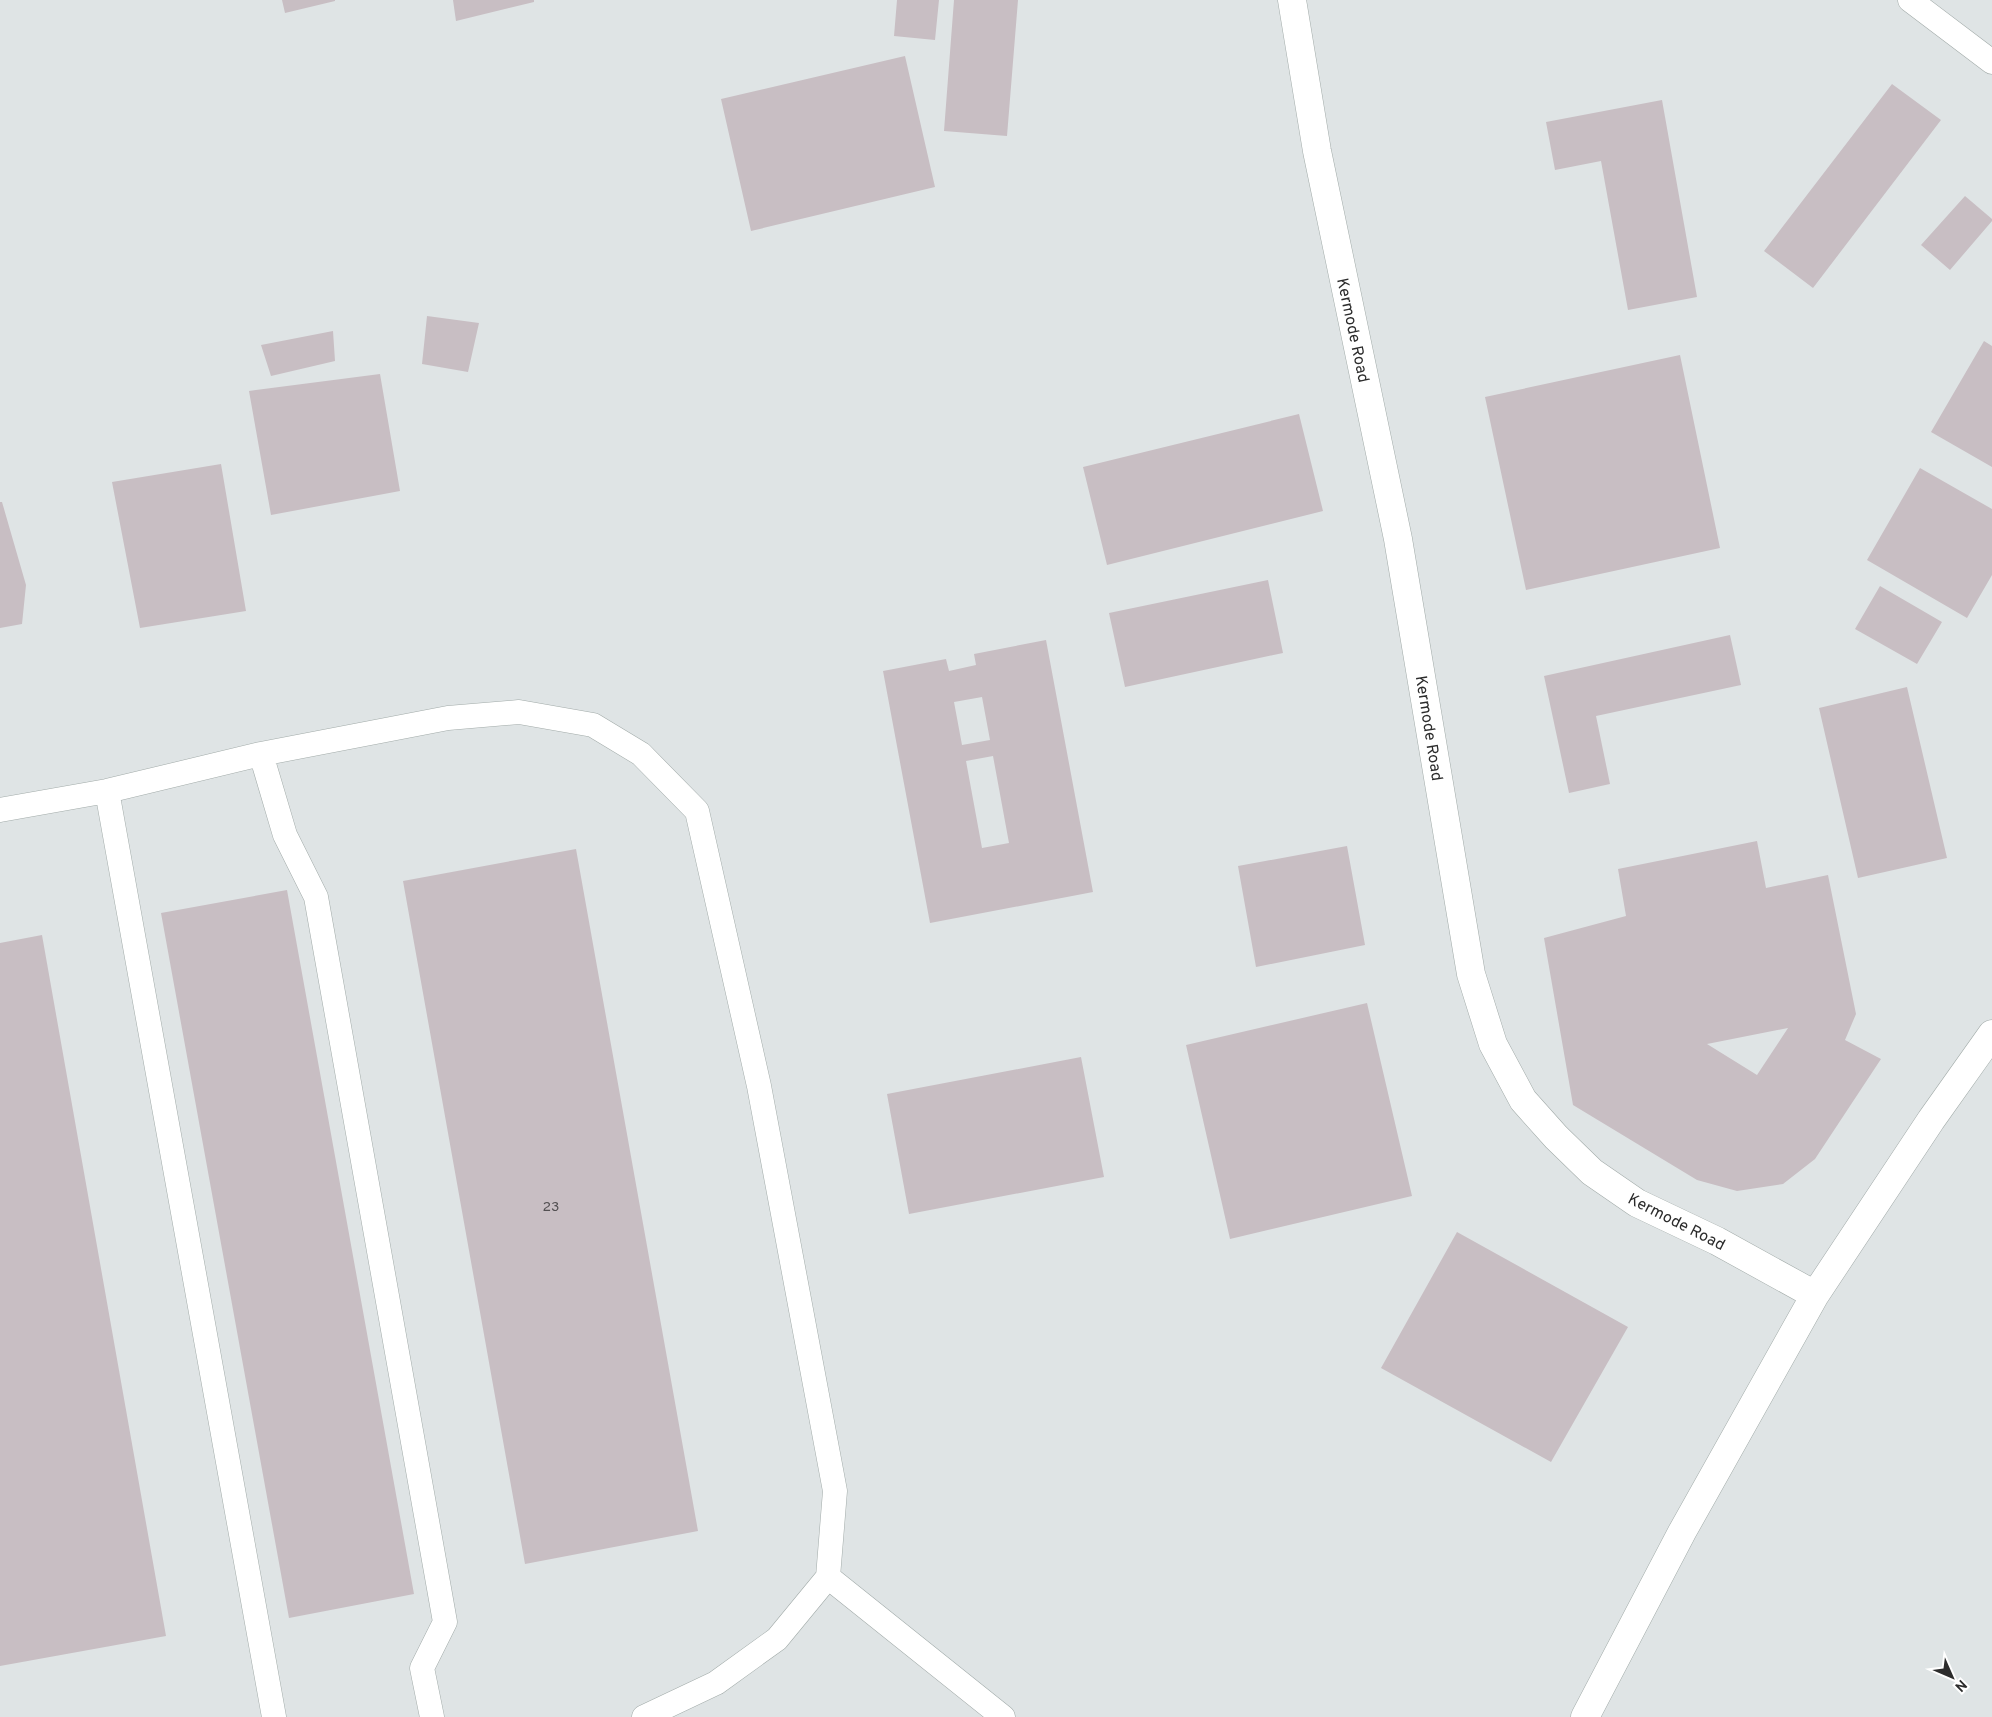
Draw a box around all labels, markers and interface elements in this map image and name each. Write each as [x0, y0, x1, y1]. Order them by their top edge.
street label: Kermode Road [1331, 276, 1373, 385]
street label: Kermode Road [1410, 674, 1446, 782]
street label: Kermode Road [1624, 1190, 1728, 1256]
house number: 23 [543, 1199, 560, 1216]
north arrow [1927, 1652, 1977, 1702]
text: N [1951, 1676, 1970, 1695]

